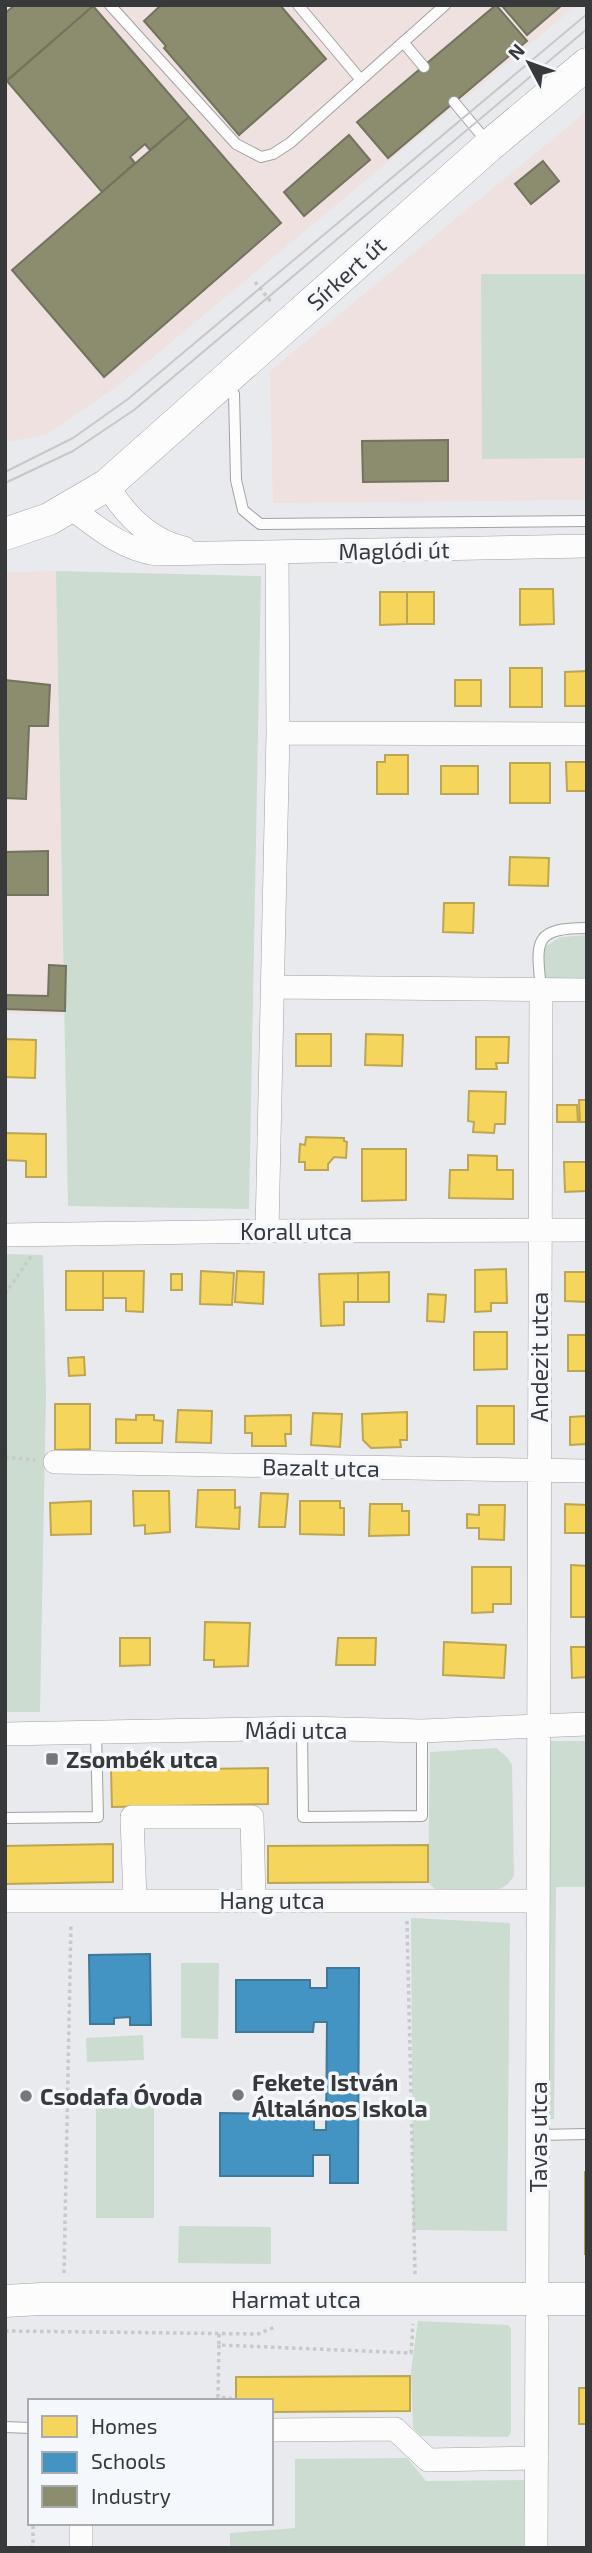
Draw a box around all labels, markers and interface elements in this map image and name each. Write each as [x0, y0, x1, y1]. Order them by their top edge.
north arrow [494, 28, 564, 98]
text: N [503, 39, 529, 64]
street label: Sírkert út [301, 230, 391, 316]
street label: Maglódi út [338, 535, 450, 565]
street label: Korall utca [240, 1217, 352, 1245]
street label: Andezit utca [525, 1292, 553, 1422]
street label: Bazalt utca [262, 1452, 380, 1482]
street label: Mádi utca [245, 1716, 347, 1744]
place label: Zsombék utca [66, 1745, 218, 1773]
marker: Zsombék utca [44, 1751, 60, 1767]
street label: Hang utca [219, 1886, 325, 1914]
place label: Fekete István Általános Iskola [252, 2068, 428, 2122]
street label: Tavas utca [524, 2081, 552, 2193]
place label: Csodafa Óvoda [40, 2082, 203, 2110]
marker: Fekete István Általános Iskola [230, 2087, 246, 2103]
marker: Csodafa Óvoda [18, 2088, 34, 2104]
street label: Harmat utca [231, 2285, 361, 2313]
legend [28, 2399, 273, 2525]
text: Homes [91, 2413, 157, 2438]
text: Schools [91, 2448, 166, 2473]
text: Industry [91, 2483, 171, 2508]

